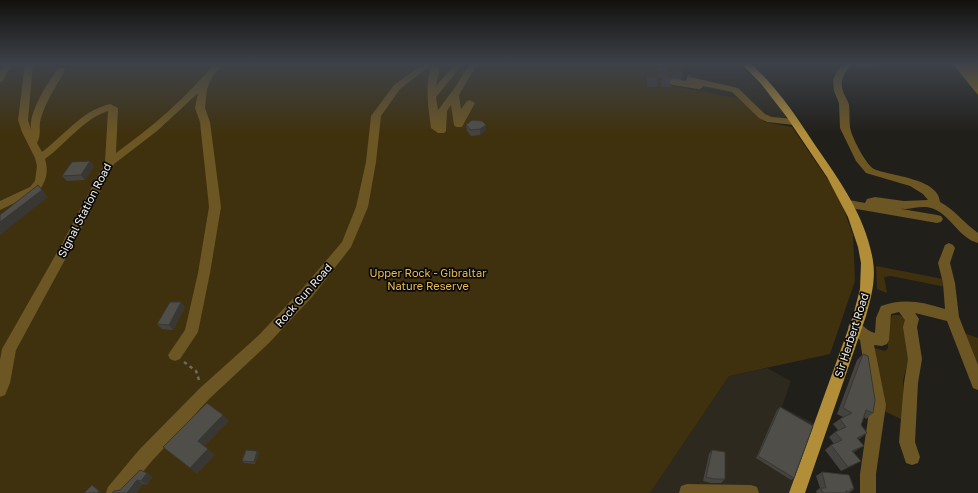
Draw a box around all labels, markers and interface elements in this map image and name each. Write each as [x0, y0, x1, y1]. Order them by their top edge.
street label: Signal Station Road [55, 161, 113, 259]
street label: Rock Gun Road [272, 261, 334, 329]
park label: Upper Rock - Gibraltar Nature Reserve [370, 266, 487, 292]
street label: Sir Herbert Road [831, 291, 871, 379]

